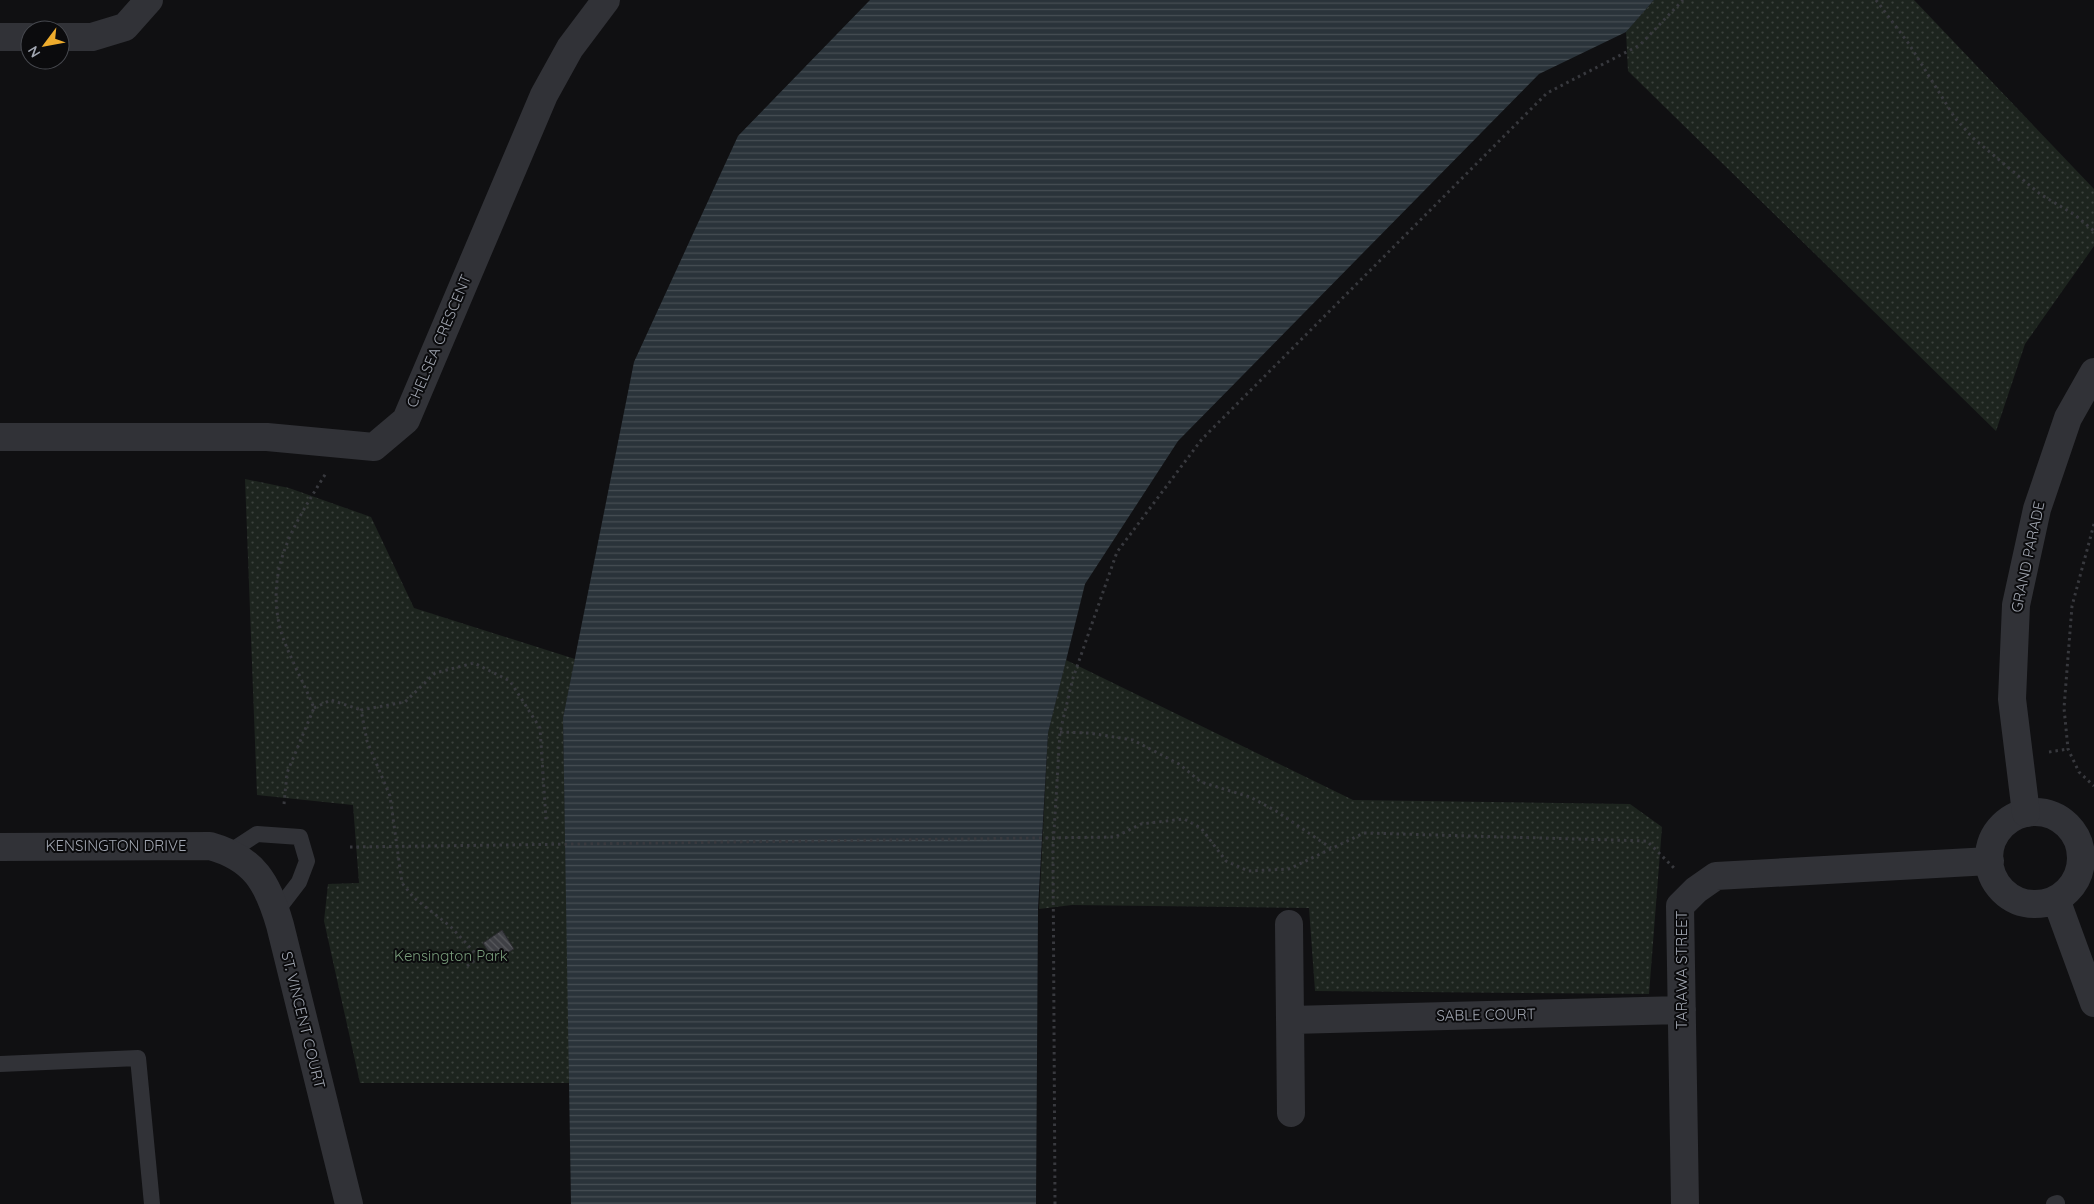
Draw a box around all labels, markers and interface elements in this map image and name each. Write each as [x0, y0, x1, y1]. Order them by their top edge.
north arrow [20, 20, 70, 70]
text: N [24, 43, 44, 61]
street label: CHELSEA CRESCENT [402, 271, 475, 410]
street label: GRAND PARADE [2006, 500, 2049, 614]
street label: KENSINGTON DRIVE [45, 836, 187, 855]
street label: TARAWA STREET [1672, 910, 1691, 1030]
park label: Kensington Park [394, 946, 508, 965]
street label: ST. VINCENT COURT [277, 949, 330, 1090]
street label: SABLE COURT [1436, 1004, 1536, 1025]

